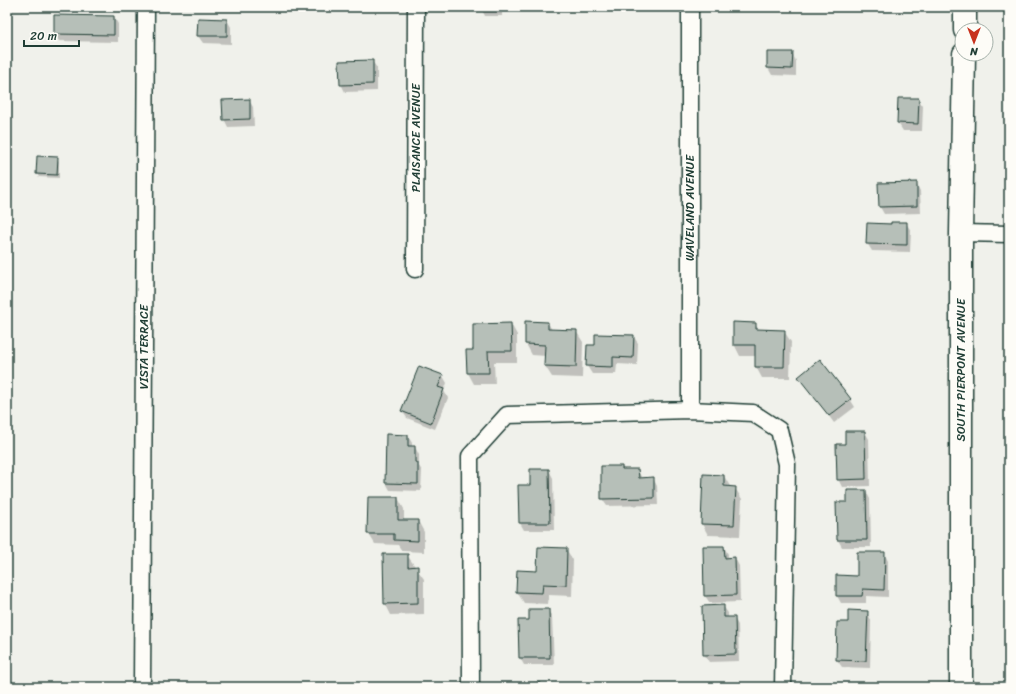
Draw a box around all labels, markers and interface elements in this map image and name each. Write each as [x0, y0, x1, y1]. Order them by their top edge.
scale bar [24, 22, 79, 48]
north arrow [954, 22, 994, 62]
text: 20 m [30, 25, 57, 47]
text: N [970, 42, 979, 61]
street label: PLAISANCE AVENUE [405, 82, 427, 192]
street label: WAVELAND AVENUE [679, 154, 701, 261]
street label: SOUTH PIERPONT AVENUE [950, 297, 972, 441]
street label: VISTA TERRACE [133, 303, 155, 389]

